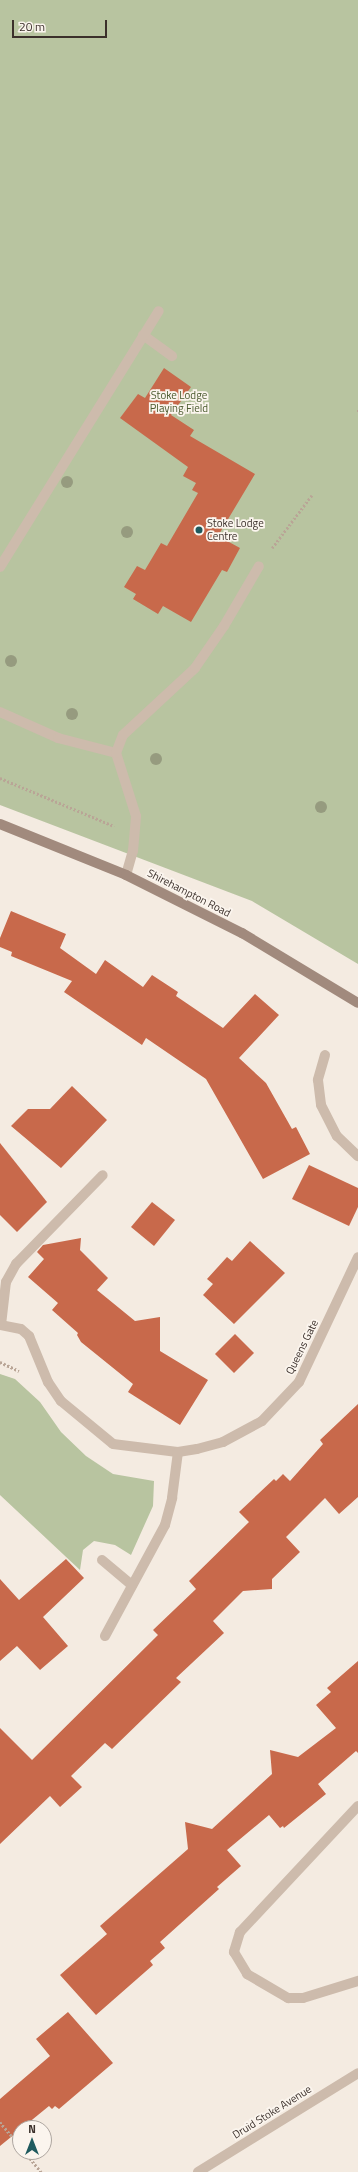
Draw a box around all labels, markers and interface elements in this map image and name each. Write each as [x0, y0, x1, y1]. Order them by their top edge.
scale bar [14, 12, 109, 38]
text: 20 m [19, 17, 45, 36]
park label: Stoke Lodge Playing Field [150, 389, 208, 415]
place label: Stoke Lodge Centre [207, 517, 264, 543]
marker: Stoke Lodge Centre [194, 525, 204, 535]
street label: Shirehampton Road [145, 866, 233, 920]
street label: Queens Gate [283, 1317, 321, 1377]
street label: Druid Stoke Avenue [230, 2082, 314, 2142]
north arrow [12, 2120, 52, 2160]
text: N [28, 2121, 36, 2137]

